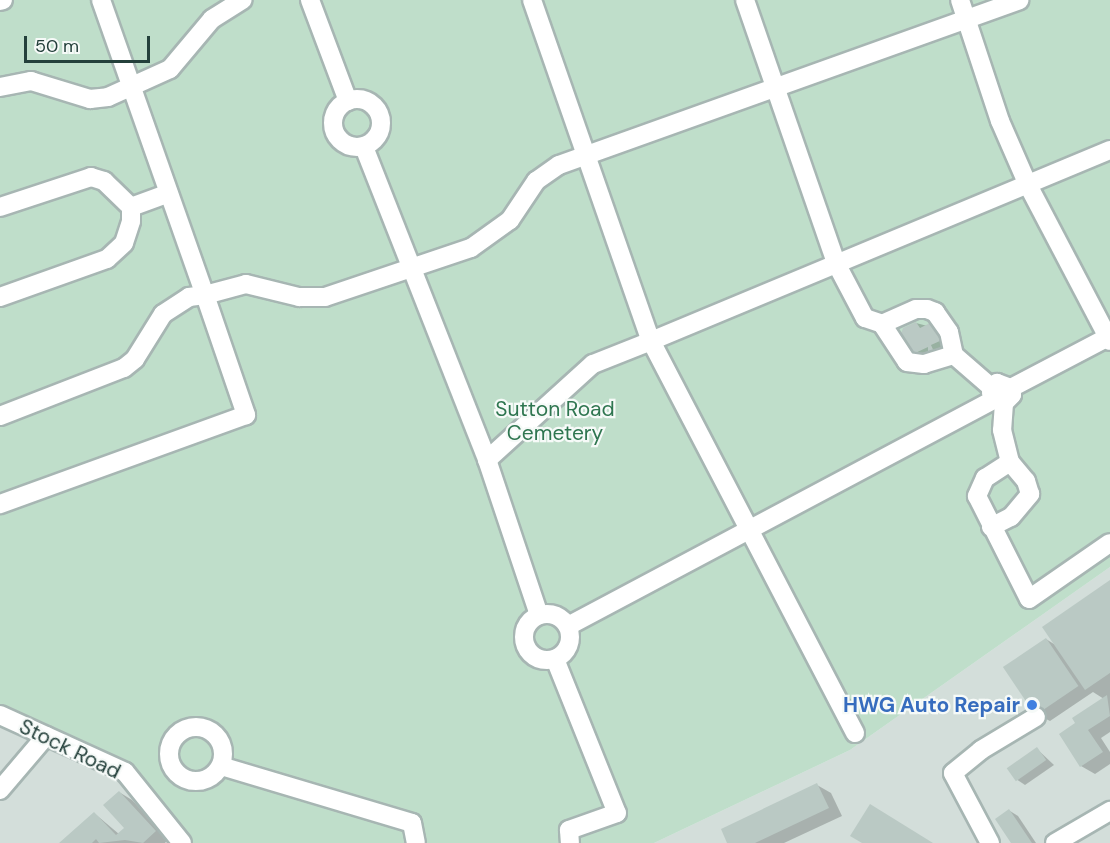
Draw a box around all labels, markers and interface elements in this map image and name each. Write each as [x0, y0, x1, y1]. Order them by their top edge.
scale bar [27, 24, 153, 62]
text: 50 m [35, 34, 79, 58]
park label: Sutton Road Cemetery [495, 396, 615, 446]
place label: HWG Auto Repair [843, 692, 1020, 718]
marker: HWG Auto Repair [1025, 698, 1039, 712]
street label: Stock Road [15, 714, 125, 784]

